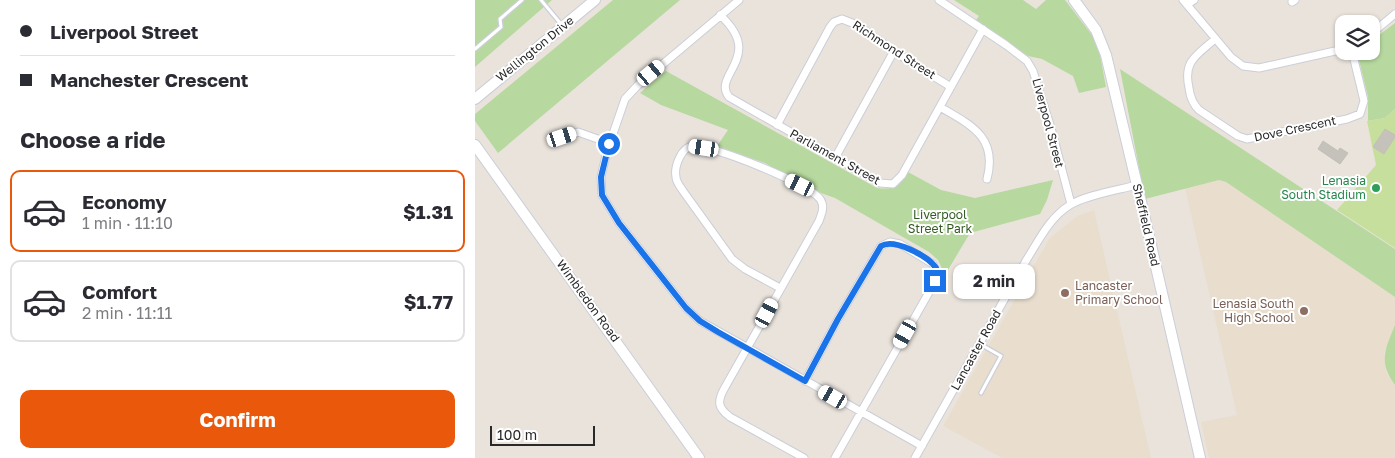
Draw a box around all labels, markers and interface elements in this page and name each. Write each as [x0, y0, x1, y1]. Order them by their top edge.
street label: Wellington Drive [493, 13, 577, 85]
map controls [1335, 15, 1380, 60]
button: layers [1335, 15, 1380, 60]
street label: Richmond Street [850, 17, 939, 82]
text: Liverpool Street [50, 20, 198, 43]
car [634, 58, 667, 88]
text: Manchester Crescent [50, 68, 248, 91]
street label: Liverpool Street [1029, 76, 1068, 170]
street label: Dove Crescent [1253, 112, 1337, 145]
car [545, 125, 578, 149]
street label: Parliament Street [787, 125, 883, 188]
text: Choose a ride [20, 126, 166, 153]
route start [598, 133, 620, 155]
car [688, 138, 719, 158]
car [783, 172, 816, 198]
place label: Lenasia South Stadium [1281, 173, 1366, 202]
street label: Sheffield Road [1130, 182, 1163, 268]
marker: Lenasia South Stadium [1370, 182, 1382, 194]
icon: car [22, 189, 67, 234]
text: Economy [82, 190, 167, 213]
text: $1.31 [403, 200, 453, 223]
park label: Liverpool Street Park [908, 207, 972, 236]
text: 1 min · 11:10 [82, 213, 173, 233]
street label: Wimbledon Road [554, 257, 623, 345]
callout: 2 min [953, 264, 1035, 298]
route end [924, 270, 946, 292]
text: 2 min [973, 271, 1015, 291]
place label: Lancaster Primary School [1075, 278, 1163, 307]
icon: car [22, 279, 67, 324]
text: Comfort [82, 280, 157, 303]
marker: Lancaster Primary School [1059, 287, 1071, 299]
text: $1.77 [404, 290, 453, 313]
car [753, 296, 780, 330]
place label: Lenasia South High School [1212, 296, 1294, 325]
text: 2 min · 11:11 [82, 303, 172, 323]
marker: Lenasia South High School [1298, 305, 1310, 317]
street label: Lancaster Road [947, 307, 1004, 393]
car [891, 317, 918, 351]
car [816, 383, 849, 411]
button: Confirm [20, 390, 455, 448]
scale bar [490, 423, 595, 446]
text: 100 m [497, 426, 537, 443]

